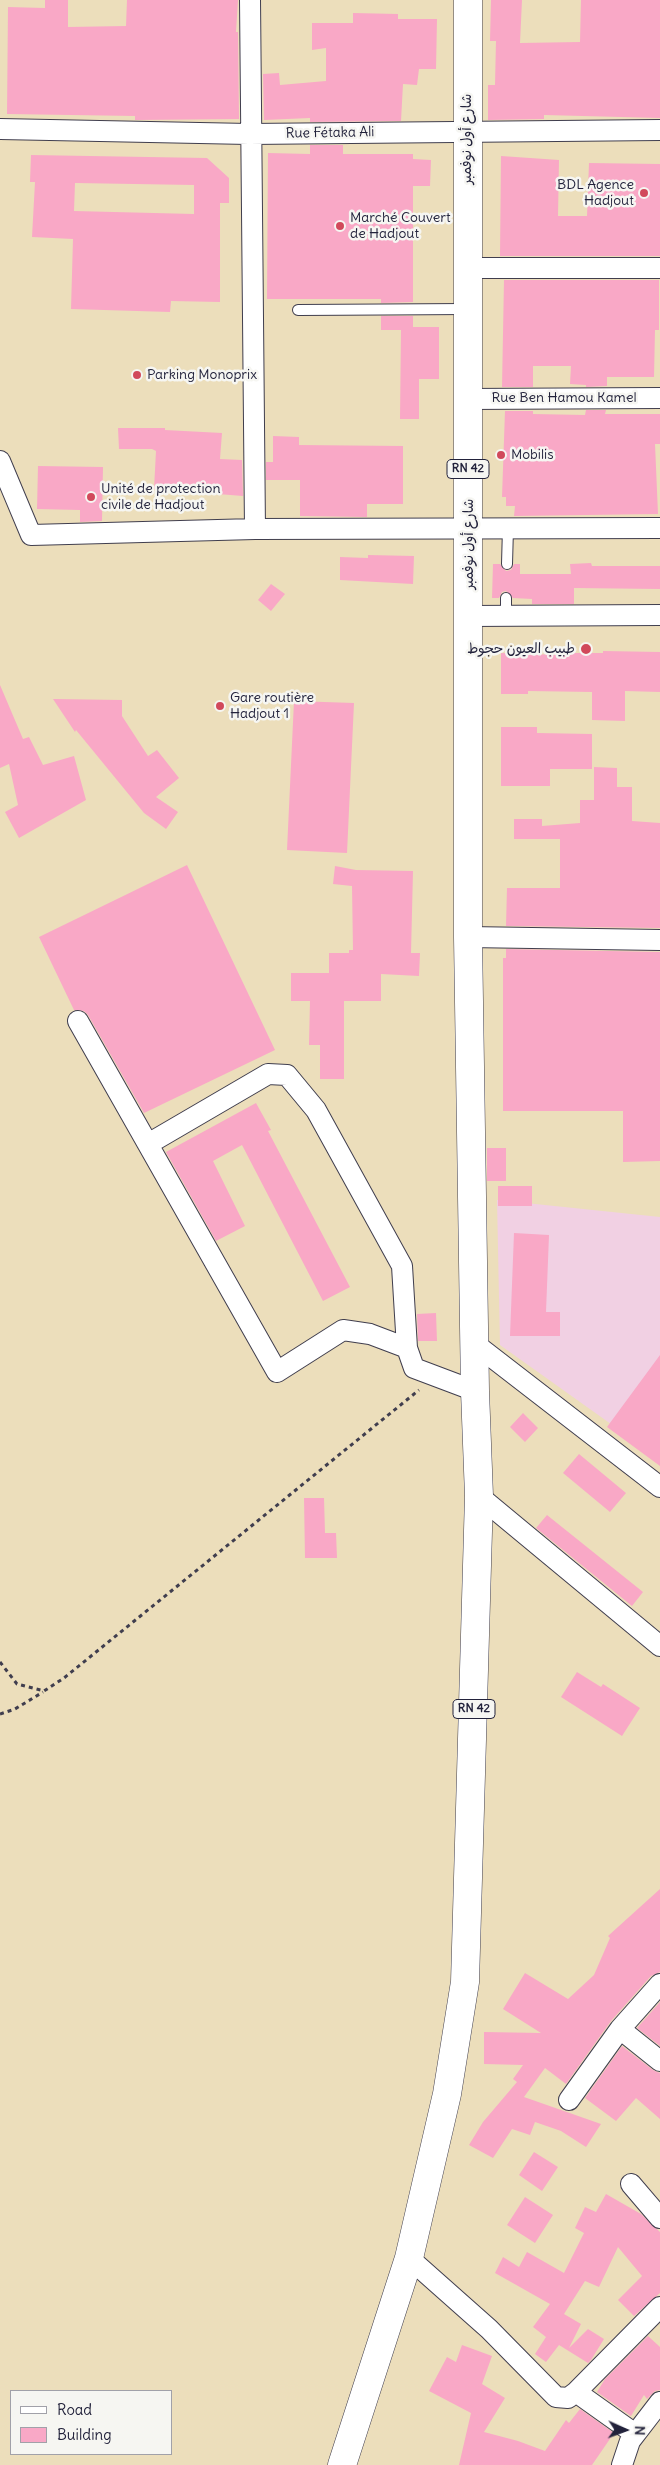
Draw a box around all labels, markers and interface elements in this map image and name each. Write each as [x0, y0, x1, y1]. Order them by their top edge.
street label: شارع أول نوفمبر [459, 94, 475, 184]
street label: Rue Fétaka Ali [285, 124, 375, 142]
place label: BDL Agence Hadjout [557, 177, 634, 210]
marker: BDL Agence Hadjout [638, 187, 650, 199]
place label: Marché Couvert de Hadjout [350, 210, 451, 242]
marker: Marché Couvert de Hadjout [334, 220, 346, 232]
place label: Parking Monoprix [147, 367, 257, 383]
marker: Parking Monoprix [131, 369, 143, 381]
street label: Rue Ben Hamou Kamel [491, 390, 637, 406]
place label: Mobilis [511, 447, 554, 463]
marker: Mobilis [495, 449, 507, 461]
road number: RN 42 [447, 459, 489, 478]
place label: Unité de protection civile de Hadjout [101, 481, 221, 514]
marker: Unité de protection civile de Hadjout [85, 491, 97, 503]
street label: شارع أول نوفمبر [461, 499, 477, 589]
place label: طبيب العيون حجوط [467, 641, 575, 657]
marker: طبيب العيون حجوط [579, 642, 593, 656]
place label: Gare routière Hadjout 1 [230, 690, 314, 722]
marker: Gare routière Hadjout 1 [214, 700, 226, 712]
road number: RN 42 [453, 1700, 495, 1718]
legend [10, 2390, 172, 2455]
text: Road [57, 2400, 92, 2419]
north arrow [600, 2405, 650, 2455]
text: Building [57, 2425, 112, 2444]
text: N [631, 2425, 649, 2436]

